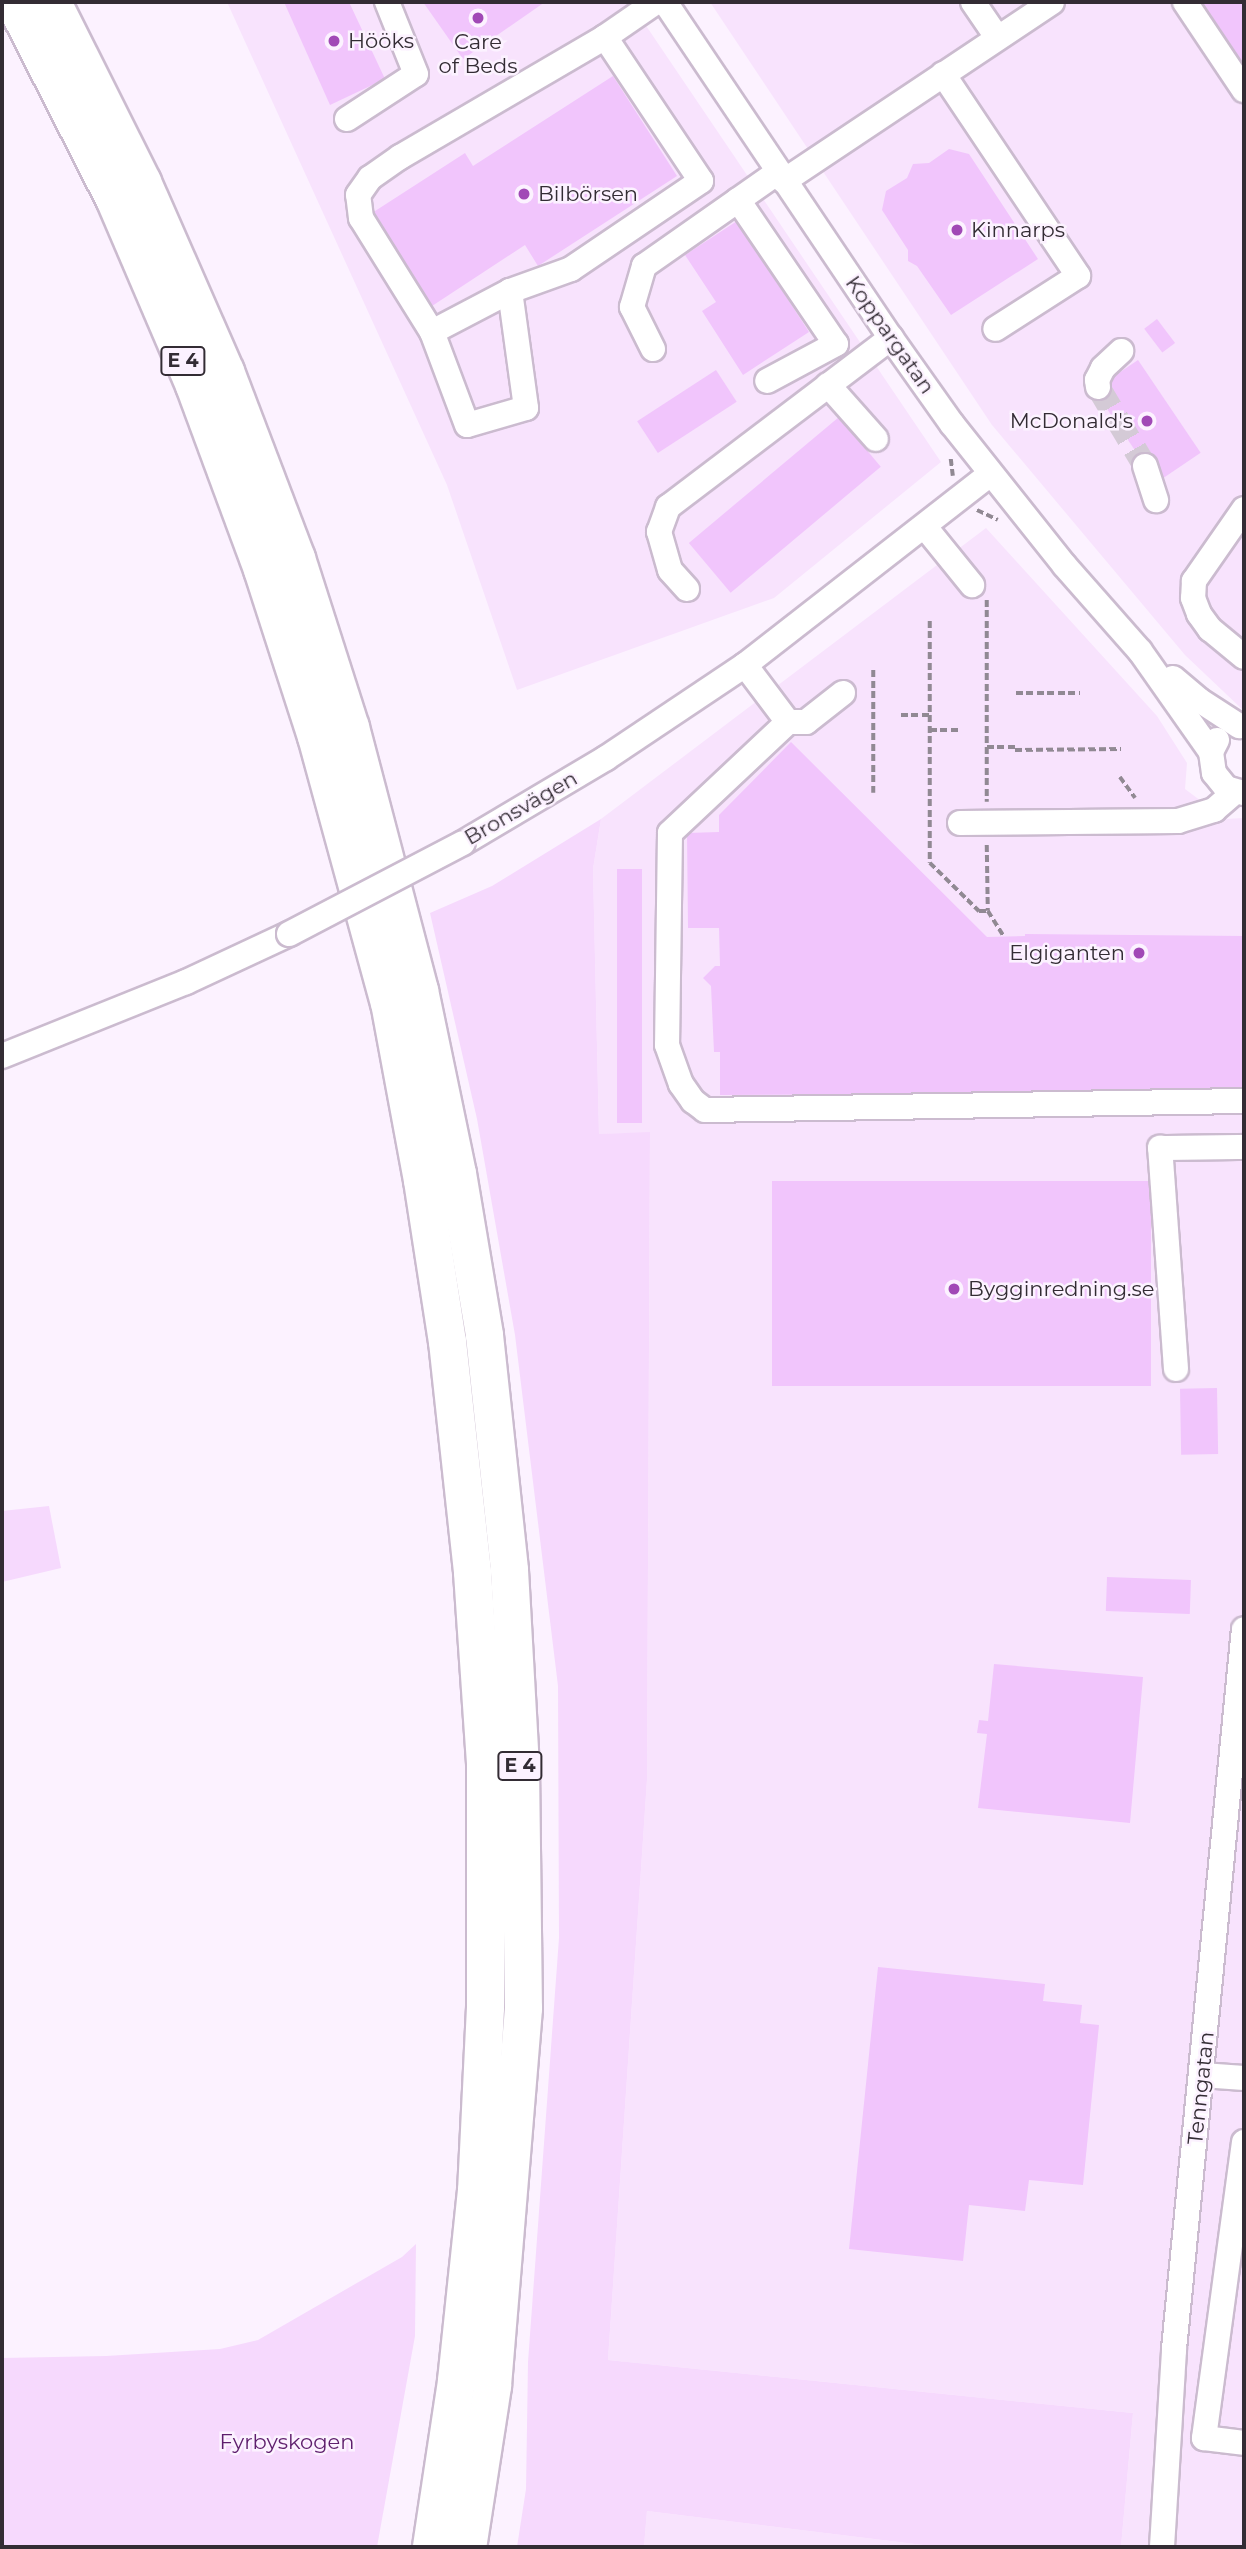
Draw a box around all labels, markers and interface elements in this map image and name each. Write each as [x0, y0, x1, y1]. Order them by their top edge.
marker: Care of Beds [470, 10, 486, 26]
place label: Hööks [348, 28, 414, 54]
place label: Care of Beds [439, 29, 517, 79]
marker: Hööks [326, 33, 342, 49]
place label: Bilbörsen [538, 181, 638, 207]
marker: Bilbörsen [516, 186, 532, 202]
place label: Kinnarps [971, 217, 1065, 243]
marker: Kinnarps [949, 222, 965, 238]
street label: Koppargatan [840, 271, 940, 399]
road number: E 4 [160, 346, 206, 376]
place label: McDonald's [1010, 408, 1133, 434]
marker: McDonald's [1139, 413, 1155, 429]
street label: Bronsvägen [460, 766, 582, 850]
place label: Elgiganten [1009, 940, 1125, 966]
marker: Elgiganten [1131, 945, 1147, 961]
place label: Bygginredning.se [968, 1276, 1154, 1302]
marker: Bygginredning.se [946, 1281, 962, 1297]
road number: E 4 [497, 1750, 543, 1782]
street label: Tenngatan [1183, 2030, 1219, 2146]
park label: Fyrbyskogen [220, 2429, 354, 2455]

